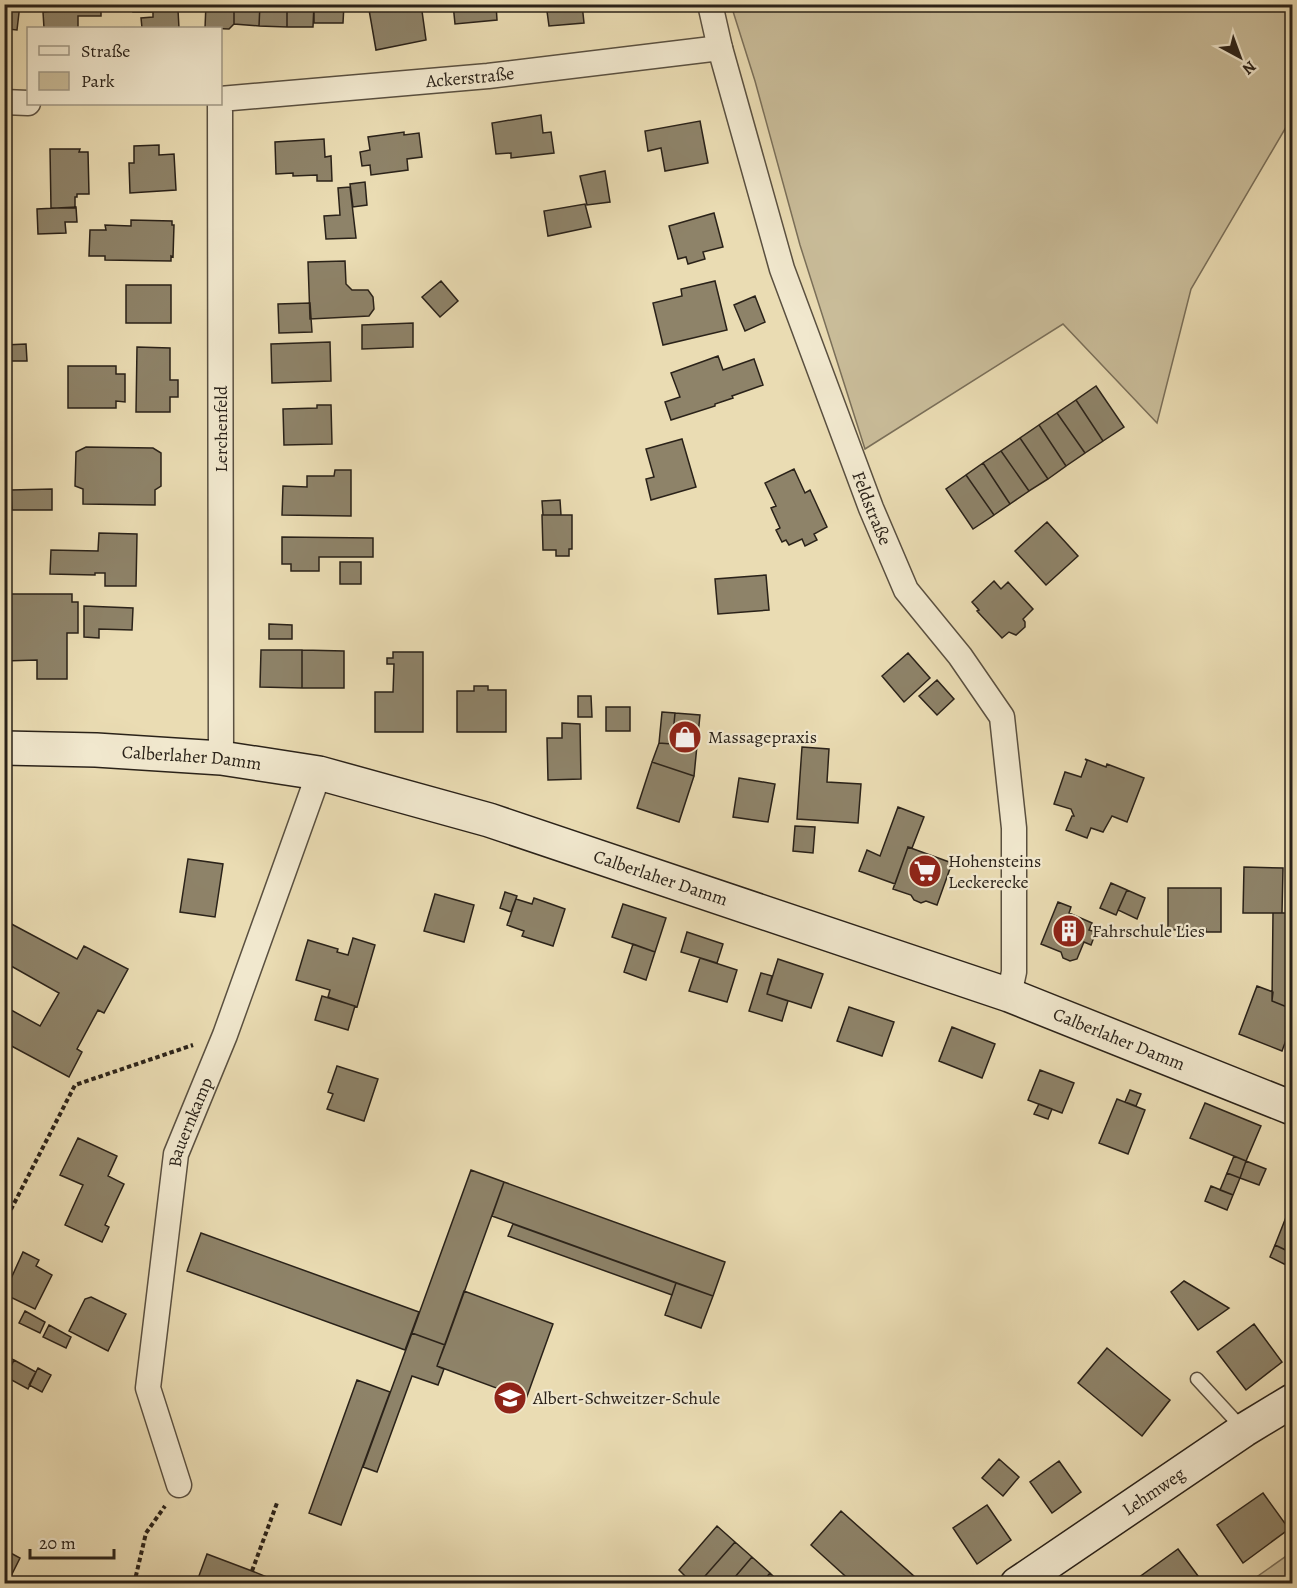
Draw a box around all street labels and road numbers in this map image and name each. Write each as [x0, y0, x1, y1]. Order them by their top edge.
street label: Ackerstraße [424, 61, 516, 93]
street label: Lerchenfeld [209, 385, 233, 472]
street label: Feldstraße [846, 468, 897, 549]
street label: Calberlaher Damm [121, 740, 263, 776]
street label: Calberlaher Damm [590, 844, 731, 912]
street label: Calberlaher Damm [1050, 1002, 1189, 1076]
street label: Bauernkamp [163, 1074, 218, 1168]
street label: Lehmweg [1118, 1462, 1190, 1521]

